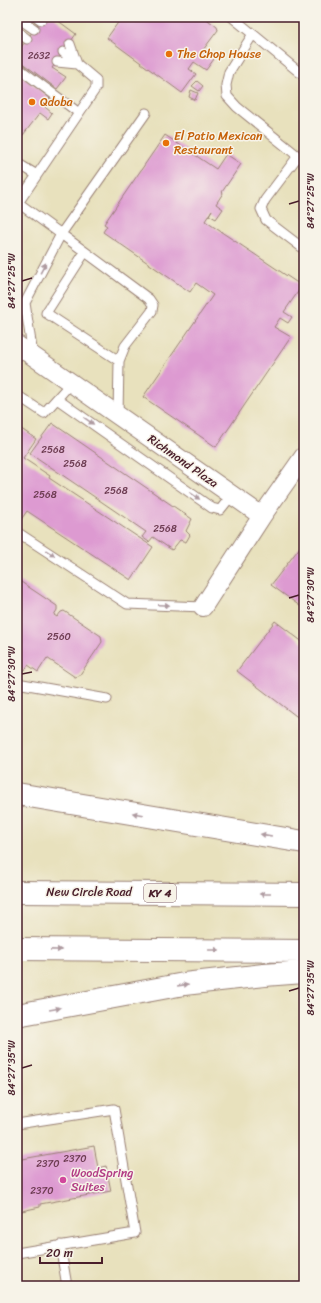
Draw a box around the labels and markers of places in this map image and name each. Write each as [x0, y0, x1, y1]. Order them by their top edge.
place label: The Chop House [177, 43, 261, 65]
marker: The Chop House [164, 49, 174, 59]
place label: Qdoba [40, 91, 74, 113]
marker: Qdoba [27, 97, 37, 107]
place label: El Patio Mexican Restaurant [174, 125, 263, 161]
marker: El Patio Mexican Restaurant [161, 138, 171, 148]
place label: WoodSpring Suites [71, 1162, 133, 1198]
marker: WoodSpring Suites [58, 1175, 68, 1185]

